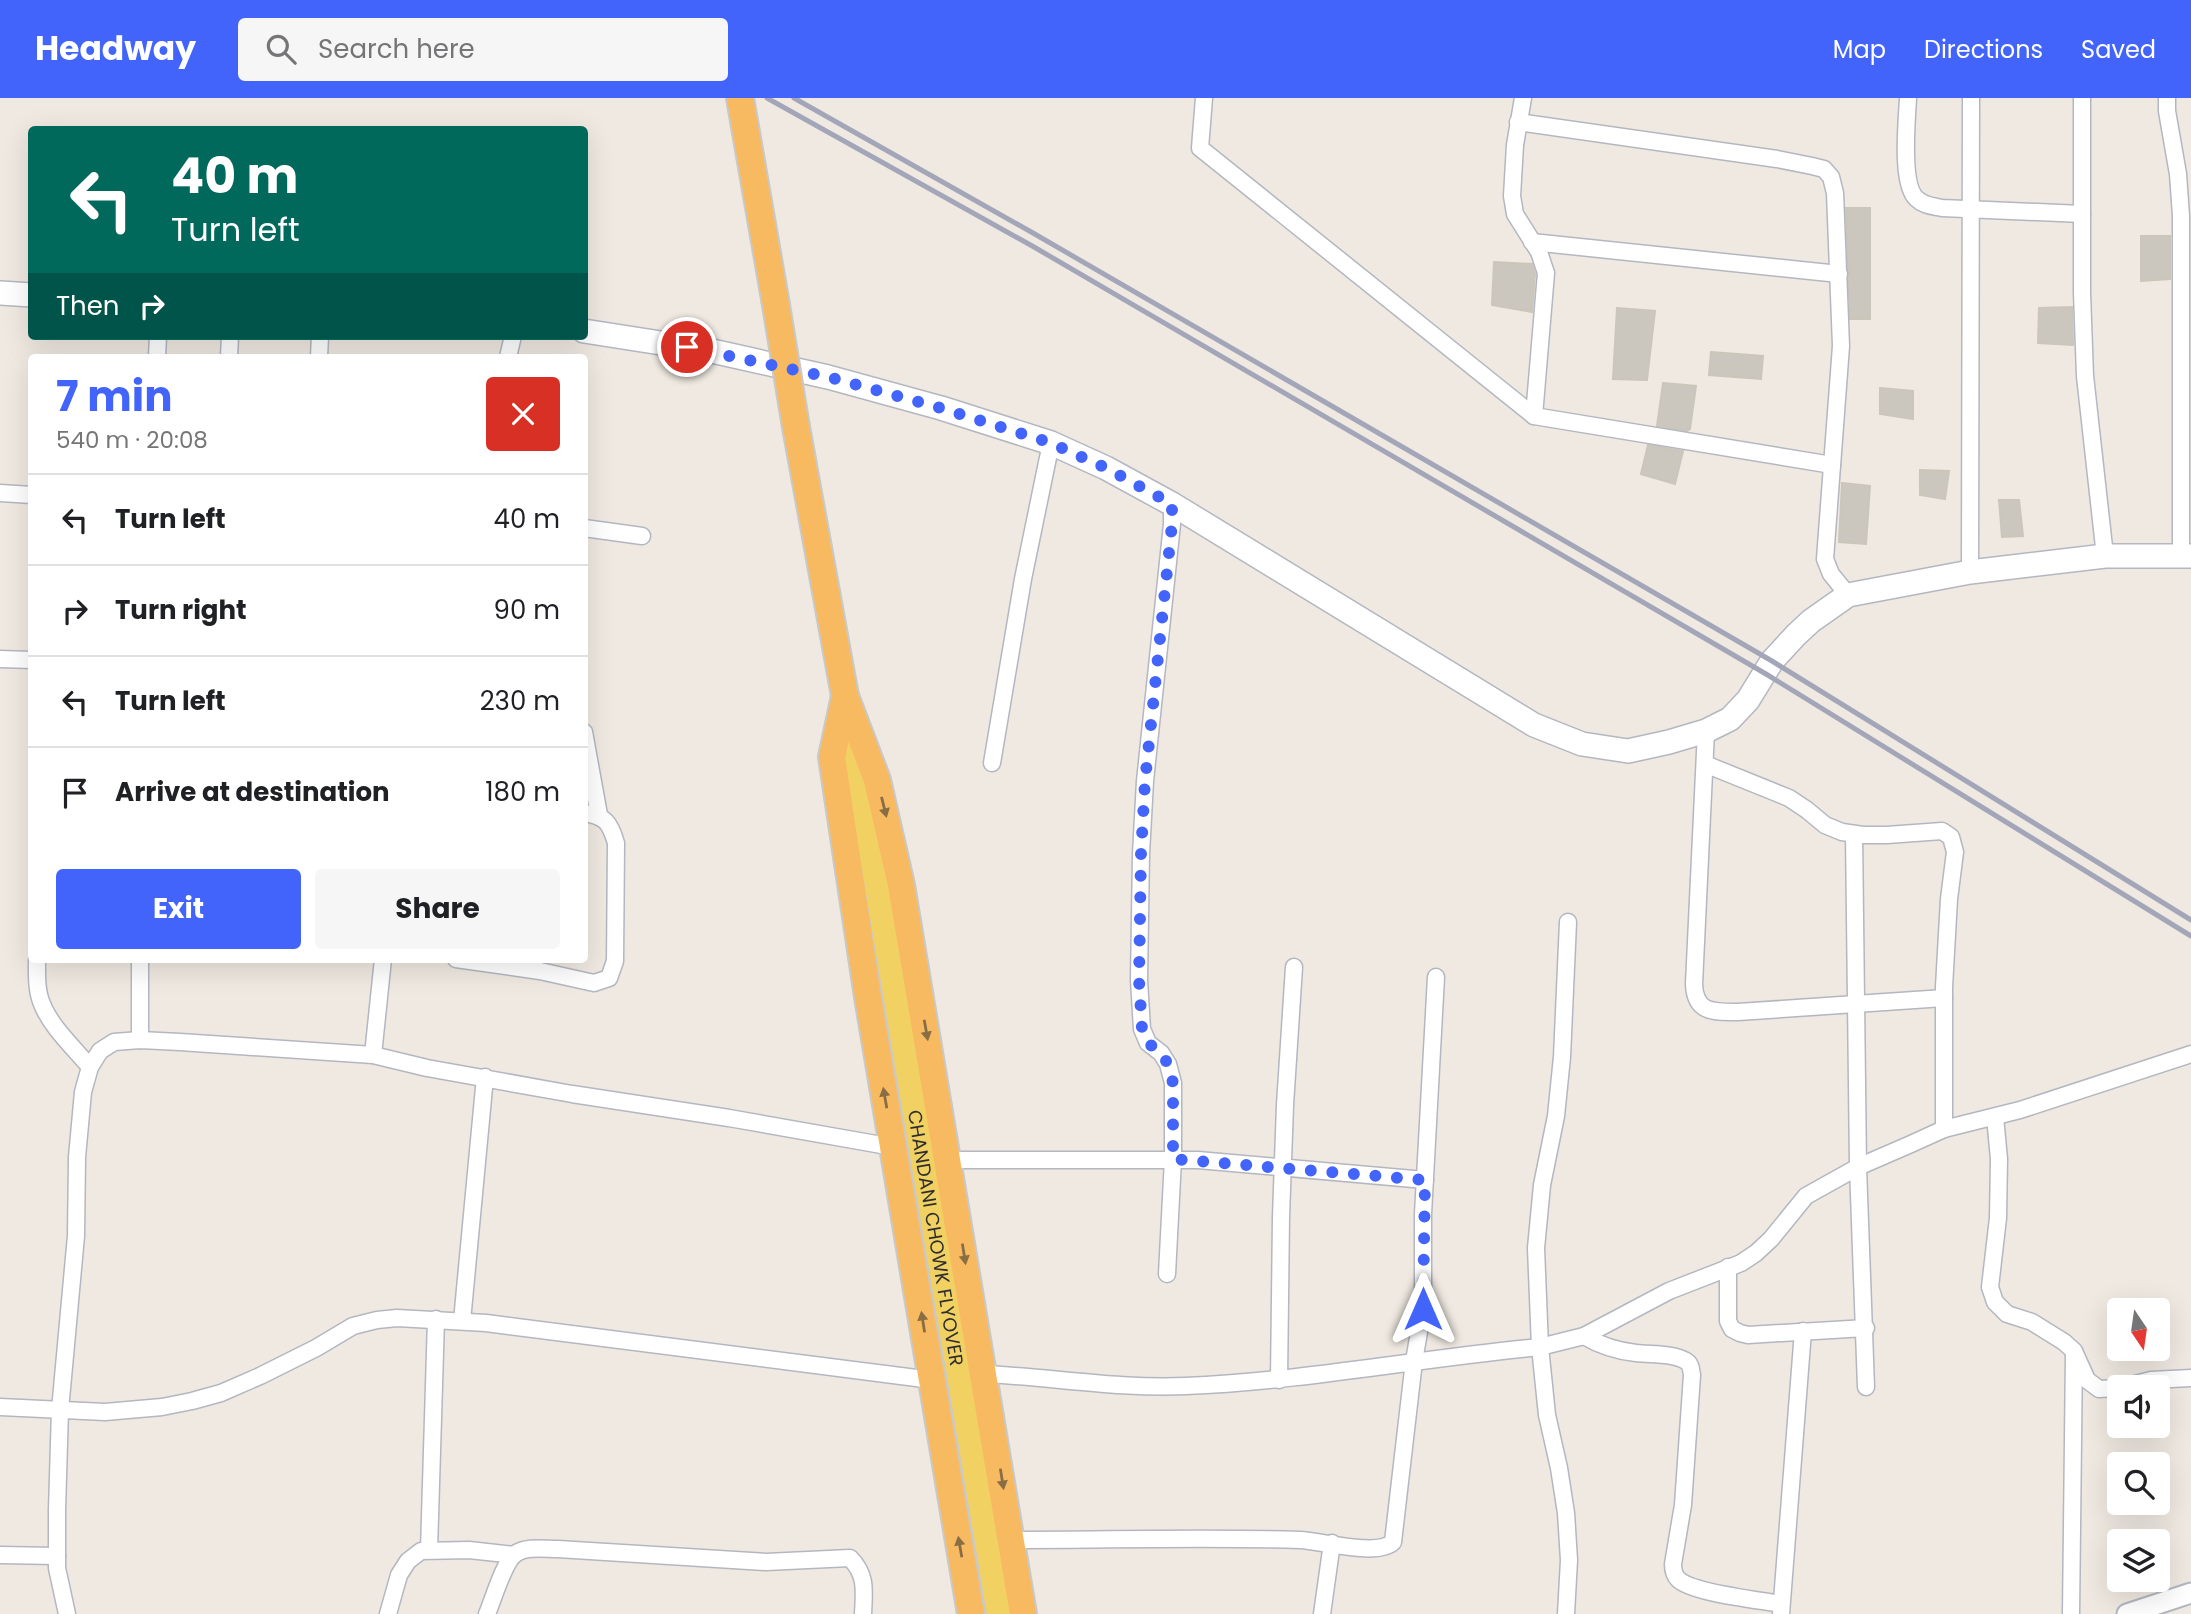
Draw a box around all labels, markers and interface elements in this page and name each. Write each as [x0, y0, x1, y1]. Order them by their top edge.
search box [238, 18, 728, 81]
text: Headway [35, 25, 196, 72]
icon: search [262, 30, 300, 68]
text: Search here [318, 31, 475, 67]
text: Map [1833, 33, 1886, 66]
text: Directions [1924, 33, 2043, 66]
text: Saved [2081, 33, 2156, 66]
text: 40 m [171, 142, 298, 210]
icon: left [56, 154, 147, 245]
text: Turn left [171, 207, 300, 252]
icon: right [133, 287, 171, 325]
text: Then [56, 288, 119, 324]
pin [657, 317, 717, 377]
icon: arrive [668, 328, 706, 366]
text: 7 min [56, 367, 173, 426]
button: close [486, 377, 560, 451]
text: 540 m · 20:08 [56, 424, 208, 456]
icon: left [56, 501, 94, 539]
text: Turn left [115, 501, 226, 537]
text: 40 m [494, 501, 560, 537]
icon: right [56, 592, 94, 630]
text: Turn right [115, 592, 247, 628]
text: 90 m [494, 592, 560, 628]
icon: left [56, 683, 94, 721]
text: Turn left [115, 683, 226, 719]
text: 230 m [480, 683, 560, 719]
icon: arrive [56, 774, 94, 812]
text: Arrive at destination [115, 774, 390, 810]
text: 180 m [485, 774, 560, 810]
one-way arrow [879, 796, 890, 818]
button: Exit [56, 869, 301, 949]
button: Share [315, 869, 560, 949]
one-way arrow [921, 1019, 932, 1041]
one-way arrow [879, 1087, 890, 1109]
street label: CHANDANI CHOWK FLYOVER [901, 1108, 970, 1368]
one-way arrow [959, 1244, 970, 1266]
position arrow [1386, 1272, 1460, 1346]
north arrow [2107, 1298, 2170, 1362]
map controls [2107, 1298, 2170, 1592]
one-way arrow [917, 1311, 928, 1333]
button: sound [2107, 1375, 2170, 1438]
button: search [2107, 1452, 2170, 1515]
one-way arrow [997, 1468, 1008, 1490]
button: layers [2107, 1529, 2170, 1592]
one-way arrow [954, 1536, 965, 1558]

